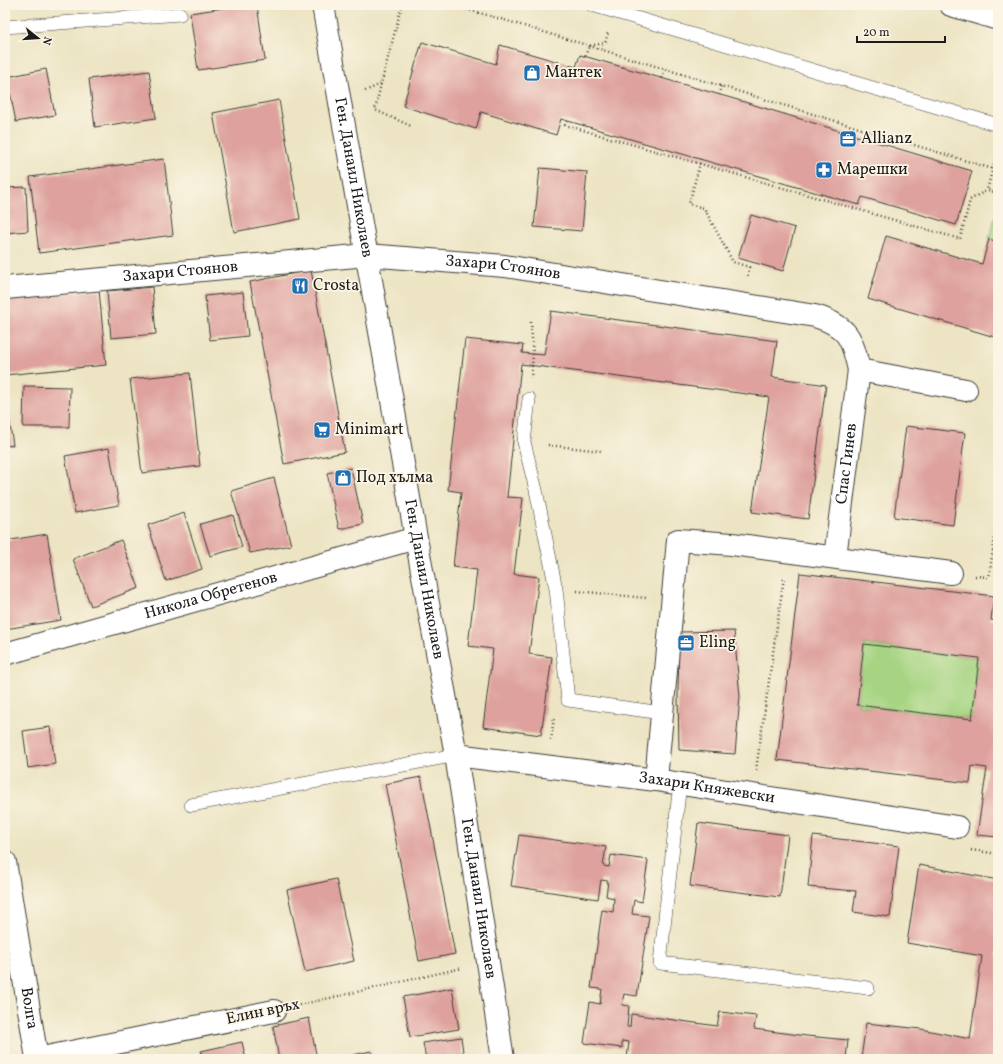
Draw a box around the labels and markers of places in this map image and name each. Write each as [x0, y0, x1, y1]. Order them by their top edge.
place label: Мантек [545, 62, 602, 84]
shop icon: Мантек [522, 63, 542, 83]
place label: Allianz [861, 128, 912, 150]
office icon: Allianz [838, 129, 858, 149]
place label: Марешки [837, 159, 908, 181]
pharmacy icon: Марешки [814, 160, 834, 180]
place label: Crosta [313, 275, 359, 297]
restaurant icon: Crosta [290, 276, 310, 296]
place label: Minimart [335, 419, 404, 441]
supermarket icon: Minimart [312, 420, 332, 440]
place label: Под хълма [356, 467, 433, 489]
shop icon: Под хълма [333, 468, 353, 488]
place label: Eling [699, 632, 736, 654]
office icon: Eling [676, 633, 696, 653]

